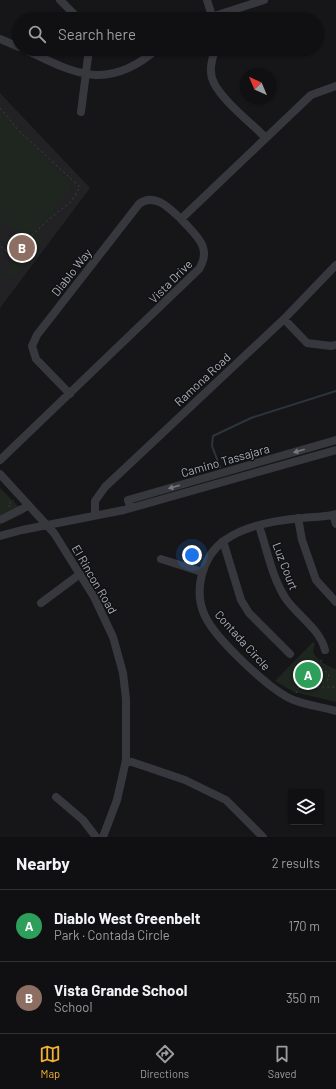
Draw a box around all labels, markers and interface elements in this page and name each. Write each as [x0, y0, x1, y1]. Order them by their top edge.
search box [12, 12, 324, 56]
icon: search [26, 23, 48, 45]
text: Search here [58, 25, 136, 43]
north arrow [240, 68, 276, 104]
pin: B [9, 233, 35, 263]
street label: Diablo Way [48, 245, 94, 299]
street label: Vista Drive [145, 256, 195, 306]
street label: Ramona Road [171, 350, 233, 408]
street label: Camino Tassajara [179, 441, 271, 479]
one-way arrow [292, 449, 305, 455]
one-way arrow [167, 484, 179, 490]
street label: Luz Court [270, 540, 302, 592]
street label: El Rincon Road [70, 542, 120, 616]
your location [182, 545, 202, 565]
street label: Contada Circle [212, 607, 274, 673]
pin: A [295, 660, 321, 690]
map controls [288, 789, 324, 825]
button: layers [288, 789, 324, 825]
text: Nearby [16, 853, 70, 873]
text: 2 results [272, 855, 320, 871]
text: Diablo West Greenbelt [54, 909, 200, 927]
text: A [25, 918, 33, 934]
text: 170 m [289, 918, 320, 934]
text: Park · Contada Circle [54, 927, 170, 943]
text: Vista Grande School [54, 981, 187, 999]
text: B [25, 990, 33, 1006]
text: 350 m [286, 990, 320, 1006]
text: School [54, 999, 92, 1015]
tab: Map [39, 1043, 61, 1080]
tab: Directions [140, 1043, 189, 1080]
tab: Saved [268, 1043, 297, 1080]

